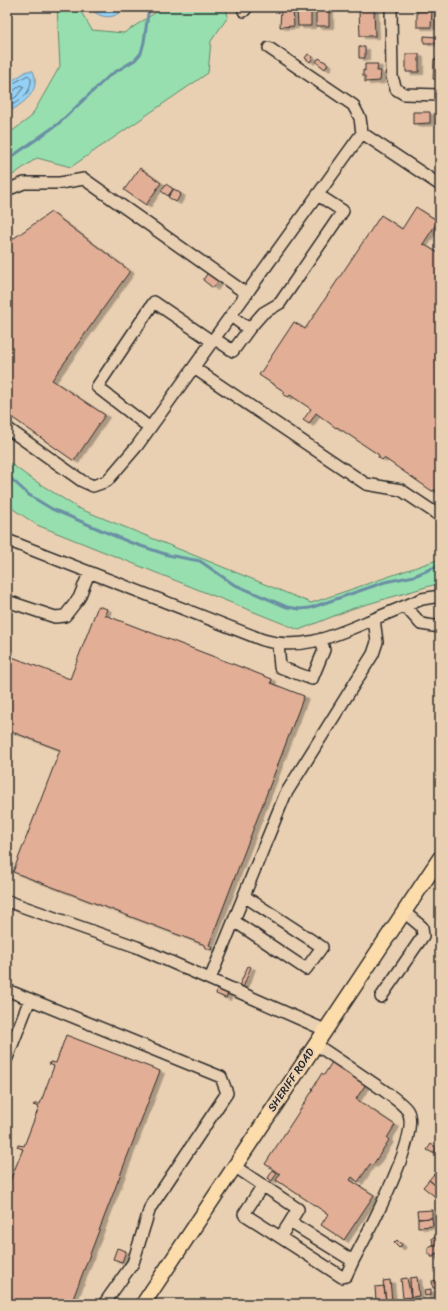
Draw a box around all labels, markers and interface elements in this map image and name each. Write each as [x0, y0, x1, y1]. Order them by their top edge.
street label: SHERIFF ROAD [263, 1044, 320, 1116]

